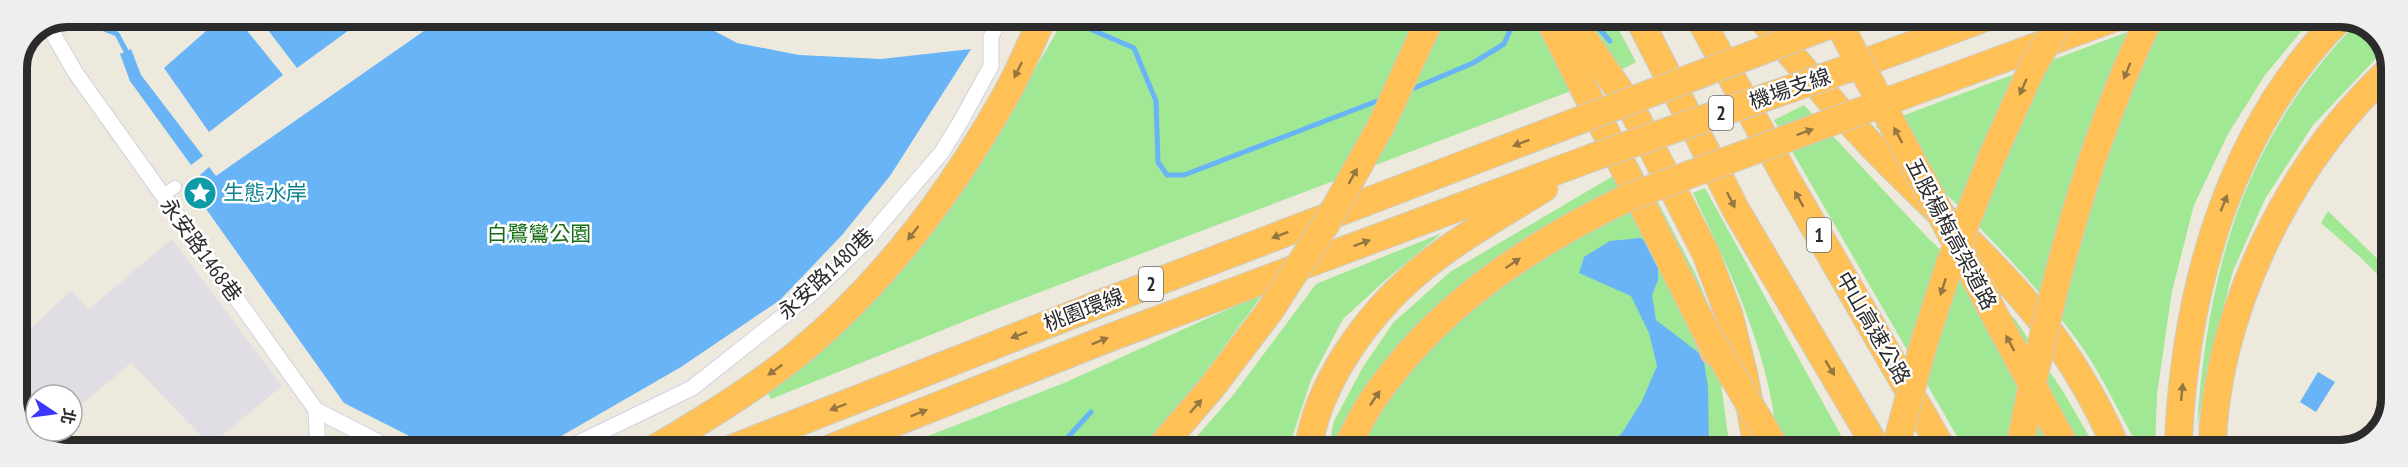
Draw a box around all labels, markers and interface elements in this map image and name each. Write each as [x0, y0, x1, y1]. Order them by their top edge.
one-way arrow [1013, 61, 1022, 78]
street label: 機場支線 [1746, 62, 1834, 115]
one-way arrow [2122, 62, 2131, 80]
one-way arrow [2018, 78, 2028, 96]
road number: 2 [1709, 96, 1733, 130]
one-way arrow [1796, 126, 1814, 136]
one-way arrow [1893, 126, 1903, 143]
one-way arrow [1511, 138, 1529, 148]
street label: 五股楊梅高架道路 [1900, 153, 2003, 314]
one-way arrow [1348, 167, 1358, 184]
place icon: 生態水岸 [182, 175, 218, 211]
place label: 生態水岸 [223, 179, 307, 206]
one-way arrow [1794, 190, 1804, 207]
street label: 永安路1468巷 [155, 192, 248, 307]
one-way arrow [1727, 192, 1736, 209]
one-way arrow [2219, 193, 2229, 211]
road number: 1 [1807, 218, 1831, 252]
park label: 白鷺鸞公園 [487, 220, 592, 247]
street label: 永安路1480巷 [772, 222, 879, 325]
one-way arrow [907, 226, 919, 241]
one-way arrow [1270, 230, 1288, 240]
one-way arrow [1353, 238, 1371, 248]
one-way arrow [1504, 257, 1521, 268]
street label: 中山高速公路 [1830, 266, 1917, 389]
road number: 2 [1139, 267, 1163, 301]
one-way arrow [1937, 278, 1947, 296]
street label: 桃園環線 [1040, 282, 1128, 337]
one-way arrow [1010, 330, 1028, 340]
one-way arrow [2005, 335, 2015, 352]
one-way arrow [1092, 336, 1110, 346]
one-way arrow [1825, 360, 1835, 377]
one-way arrow [767, 364, 782, 376]
north arrow [24, 383, 84, 443]
one-way arrow [2178, 383, 2187, 402]
one-way arrow [1369, 391, 1381, 407]
one-way arrow [1189, 399, 1202, 414]
one-way arrow [829, 402, 847, 412]
text: 北 [57, 406, 80, 426]
one-way arrow [910, 408, 928, 417]

